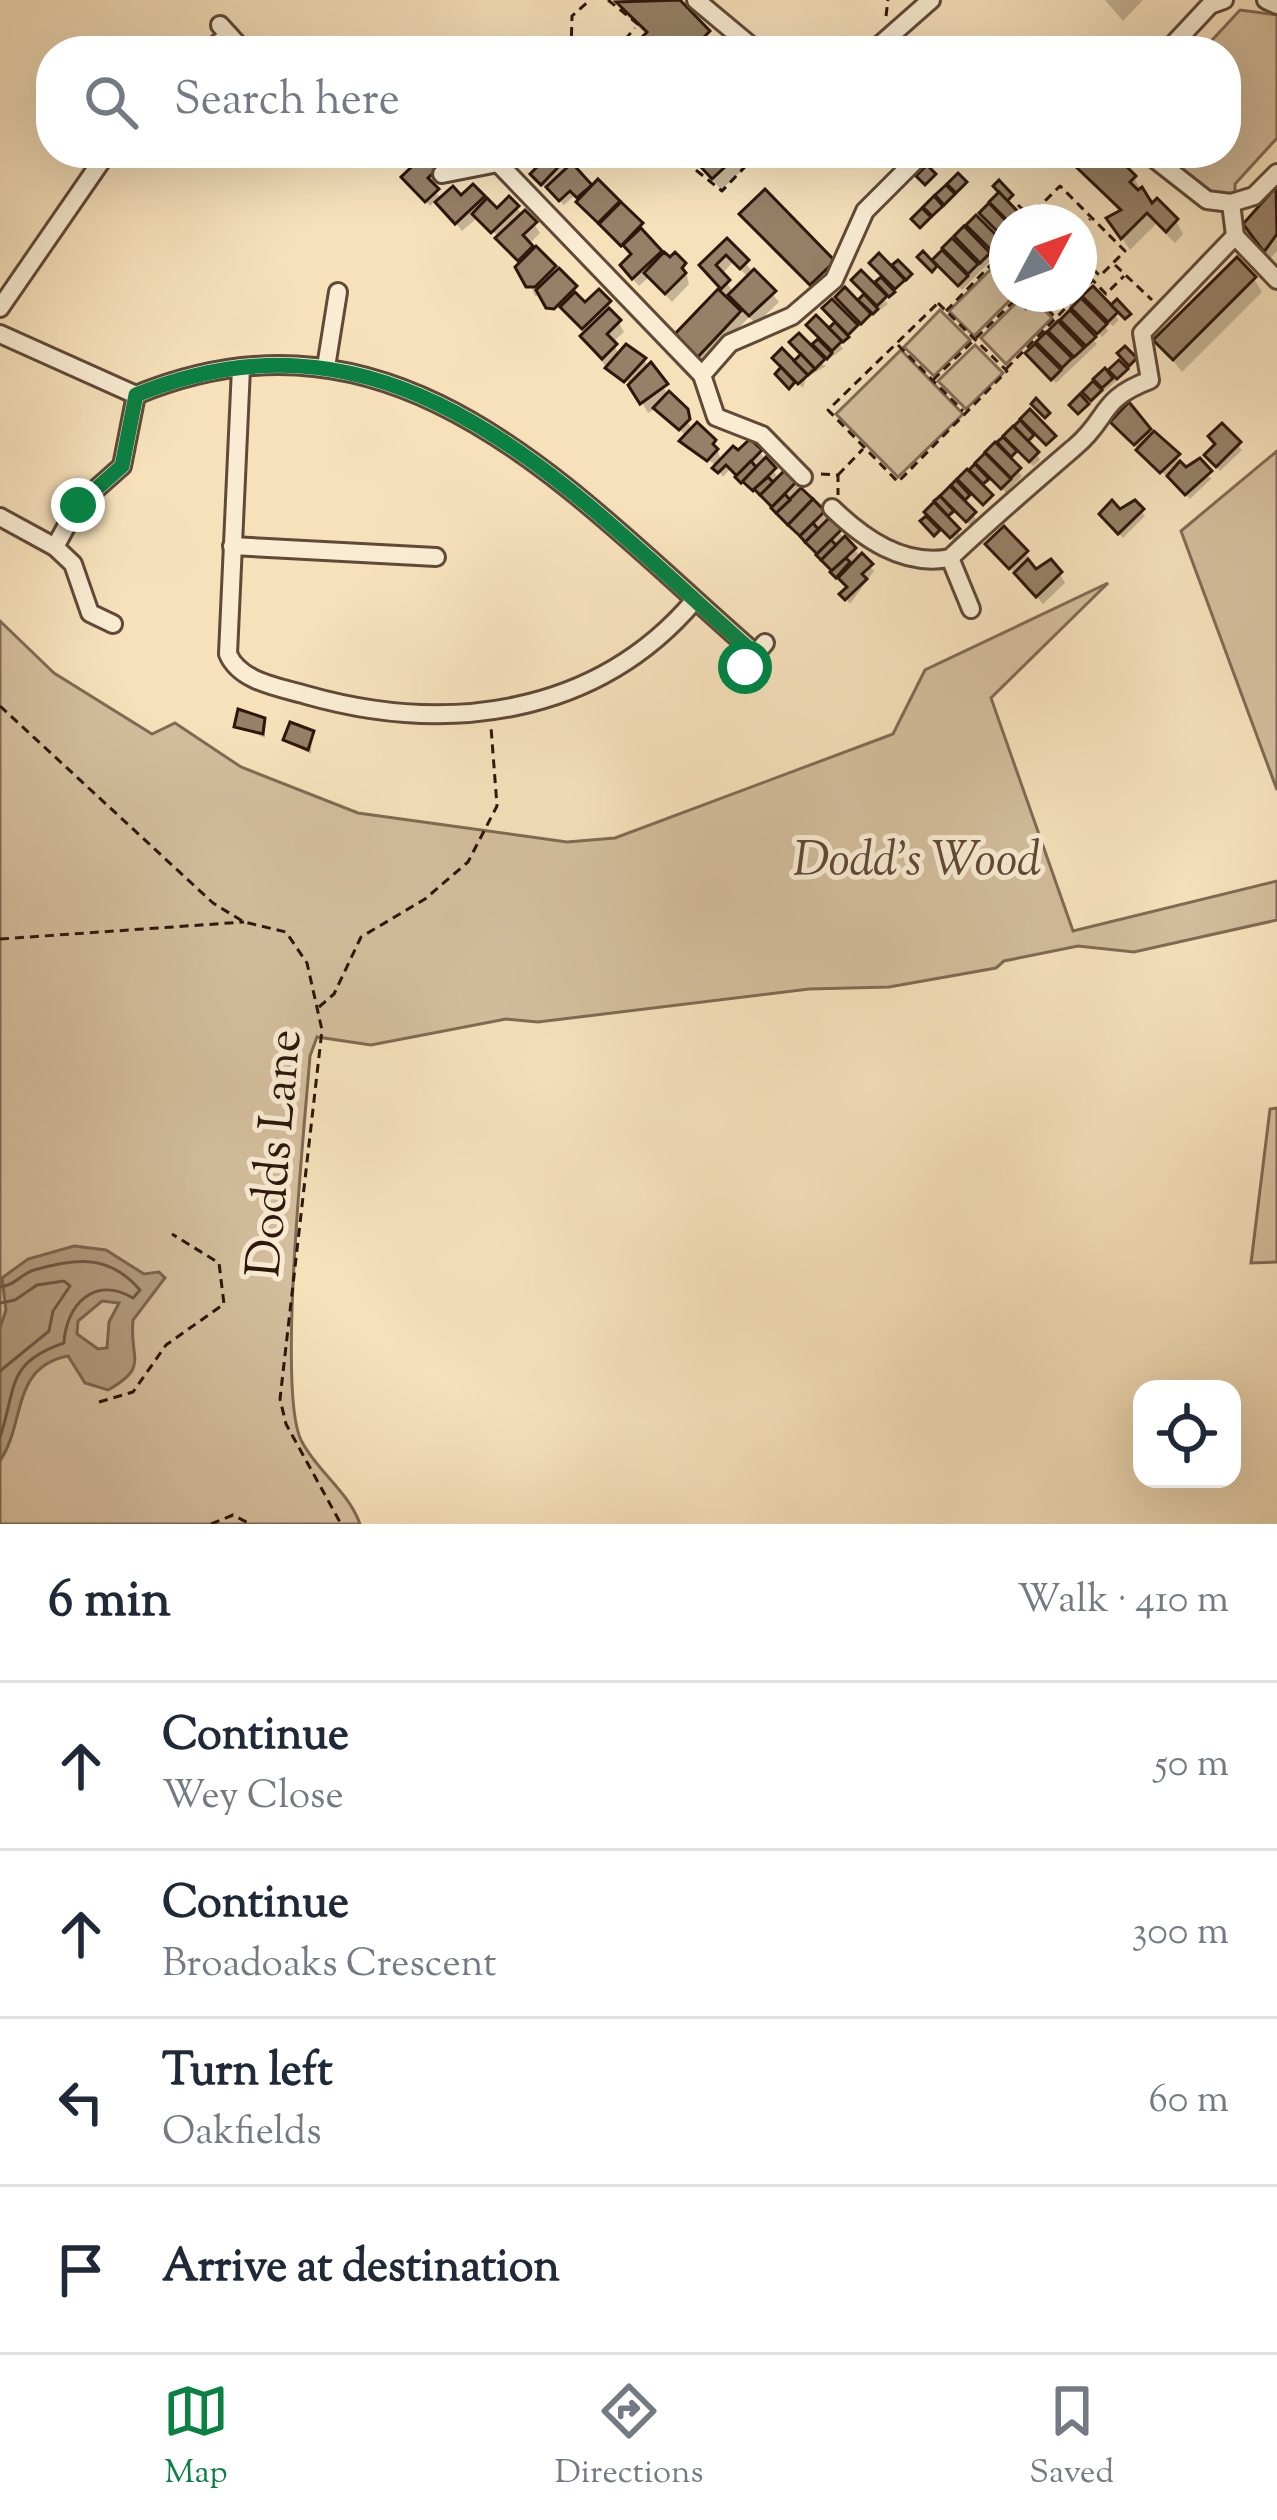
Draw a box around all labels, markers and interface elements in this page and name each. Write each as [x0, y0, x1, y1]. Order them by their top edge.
search box [36, 36, 1241, 168]
icon: search [78, 69, 144, 135]
text: Search here [174, 70, 400, 135]
north arrow [989, 204, 1097, 312]
route end [51, 478, 105, 532]
route start [718, 640, 772, 694]
park label: Dodd's Wood [793, 828, 1041, 897]
street label: Dodds Lane [232, 1027, 323, 1280]
map controls [1133, 1380, 1241, 1488]
button: locate [1133, 1380, 1241, 1488]
text: 6 min [48, 1566, 171, 1639]
text: Walk · 410 m [1017, 1574, 1229, 1630]
text: Continue [162, 1705, 349, 1770]
icon: ahead [48, 1733, 114, 1799]
text: 50 m [1154, 1738, 1229, 1794]
text: Wey Close [162, 1770, 344, 1826]
text: Continue [162, 1873, 349, 1938]
icon: ahead [48, 1901, 114, 1967]
text: 300 m [1132, 1906, 1229, 1962]
text: Broadoaks Crescent [162, 1938, 497, 1994]
text: Turn left [162, 2041, 333, 2106]
icon: left [48, 2069, 114, 2135]
text: 60 m [1148, 2074, 1229, 2130]
text: Oakfields [162, 2106, 321, 2162]
icon: arrive [48, 2237, 114, 2303]
text: Arrive at destination [162, 2237, 560, 2302]
tab: Map [163, 2378, 229, 2498]
tab: Directions [555, 2378, 704, 2498]
tab: Saved [1029, 2378, 1114, 2498]

